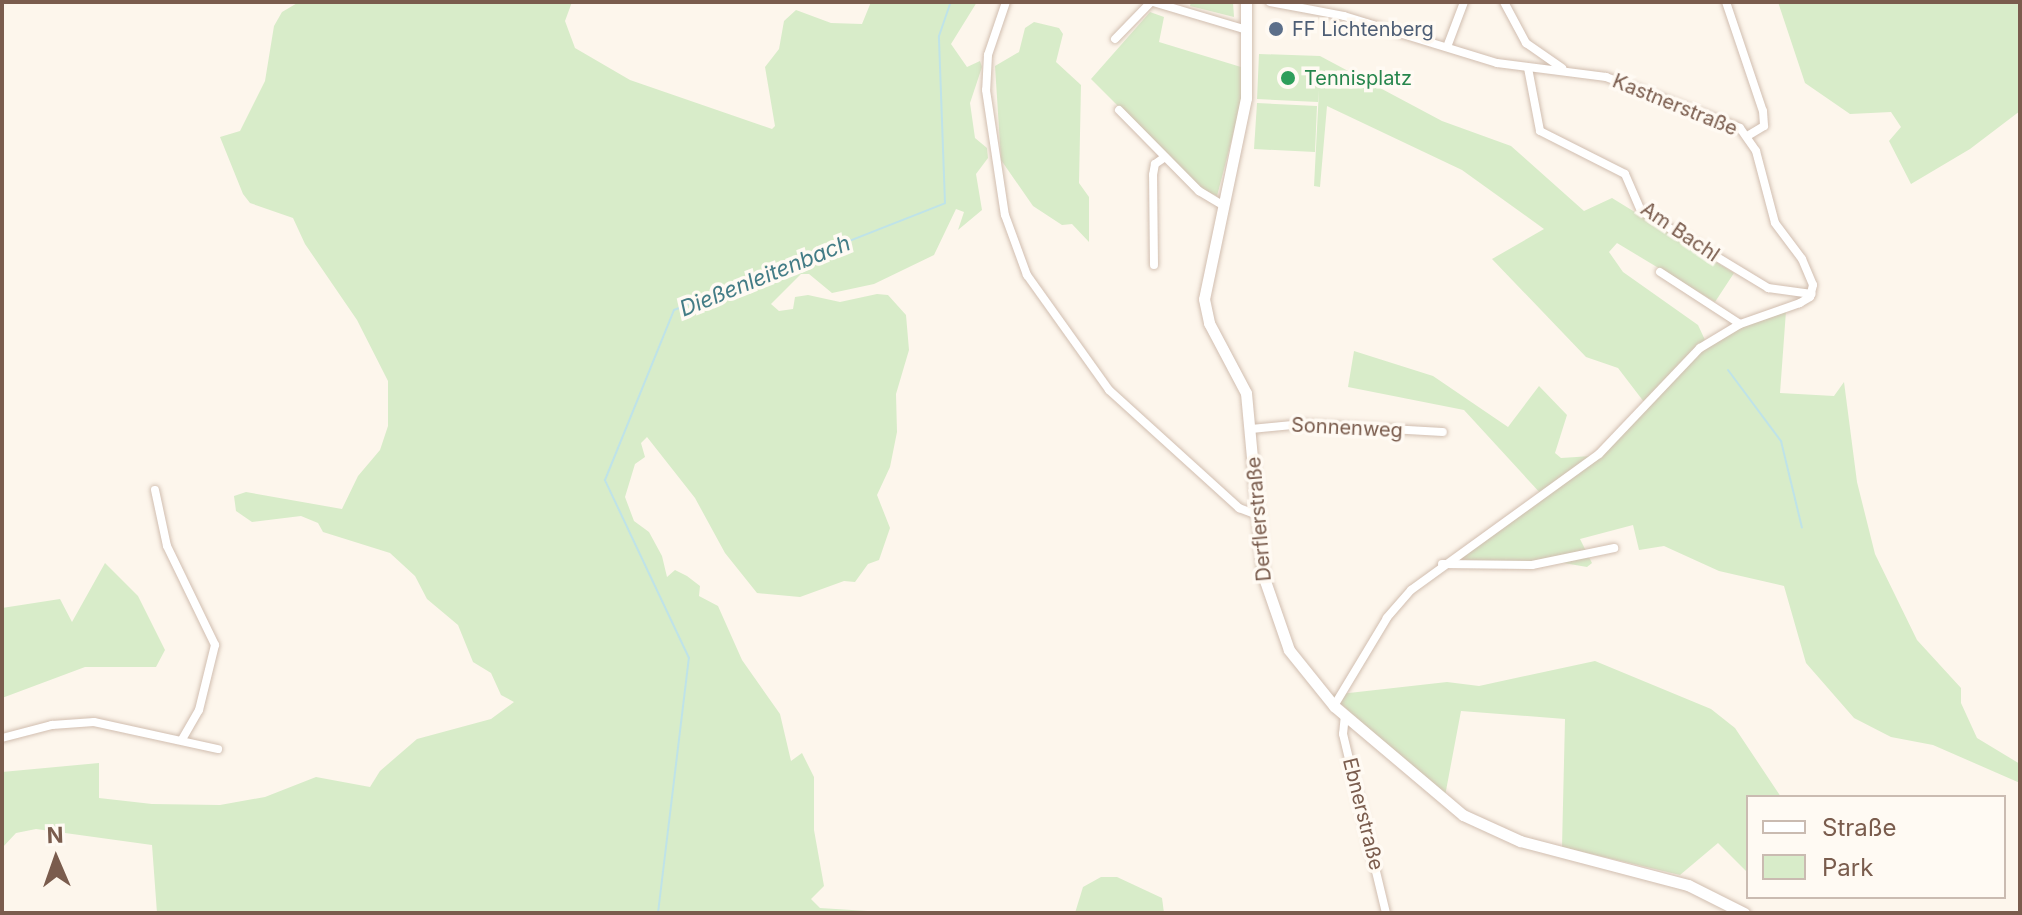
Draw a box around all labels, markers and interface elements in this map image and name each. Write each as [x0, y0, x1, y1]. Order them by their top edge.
place label: FF Lichtenberg [1292, 17, 1434, 41]
marker: FF Lichtenberg [1267, 20, 1285, 38]
place label: Tennisplatz [1304, 66, 1412, 90]
marker: Tennisplatz [1279, 69, 1297, 87]
street label: Kastnerstraße [1609, 69, 1741, 141]
street label: Am Bachl [1636, 197, 1724, 267]
water label: Dießenleitenbach [676, 230, 854, 322]
street label: Sonnenweg [1291, 413, 1403, 443]
street label: Derflerstraße [1242, 456, 1276, 582]
street label: Ebnerstraße [1337, 755, 1389, 873]
legend [1746, 795, 2006, 899]
text: Straße [1822, 813, 1897, 842]
north arrow [16, 819, 96, 899]
text: N [46, 822, 64, 848]
text: Park [1822, 853, 1873, 882]

